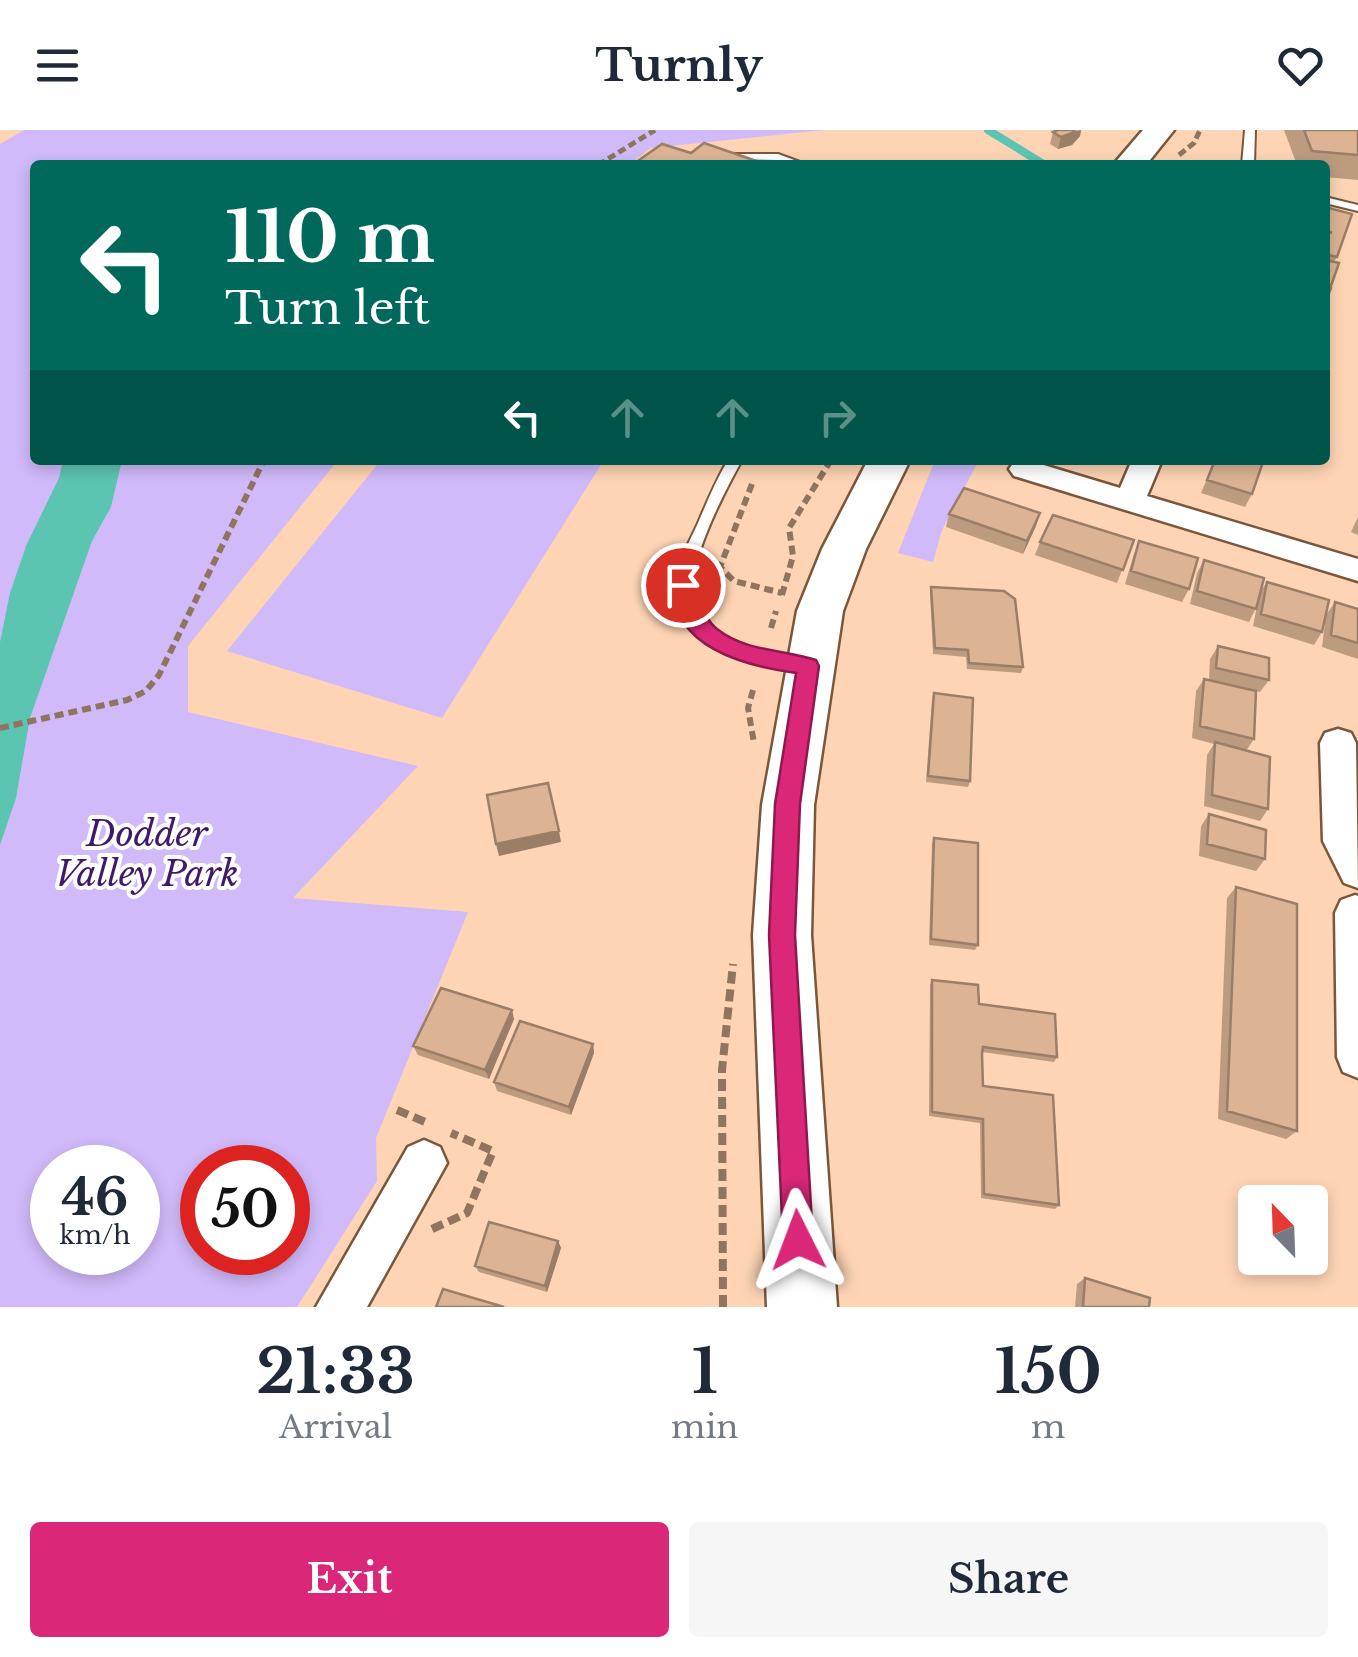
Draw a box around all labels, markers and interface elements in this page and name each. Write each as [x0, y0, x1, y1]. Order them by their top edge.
text: Turnly [595, 37, 763, 93]
icon: menu [30, 38, 85, 93]
icon: heart [1273, 38, 1328, 93]
text: 110 m [225, 194, 435, 281]
icon: left [60, 200, 190, 330]
text: Turn left [225, 280, 430, 336]
icon: left [495, 390, 550, 445]
icon: ahead [600, 390, 655, 445]
icon: ahead [705, 390, 760, 445]
icon: right [810, 390, 865, 445]
pin [641, 543, 726, 628]
icon: arrive [656, 558, 711, 613]
park label: Dodder Valley Park [55, 812, 239, 895]
speed limit sign: 50 [180, 1145, 310, 1275]
text: 46 [62, 1166, 128, 1229]
north arrow [1238, 1185, 1328, 1275]
map controls [1238, 1185, 1328, 1275]
position arrow [746, 1188, 850, 1292]
text: km/h [60, 1220, 130, 1251]
text: 21:33 [256, 1335, 415, 1409]
text: 1 [692, 1335, 718, 1409]
text: 150 [995, 1335, 1102, 1409]
text: Arrival [279, 1407, 392, 1447]
text: min [671, 1407, 738, 1447]
text: m [1031, 1407, 1065, 1447]
button: Exit [30, 1522, 669, 1637]
button: Share [689, 1522, 1328, 1637]

